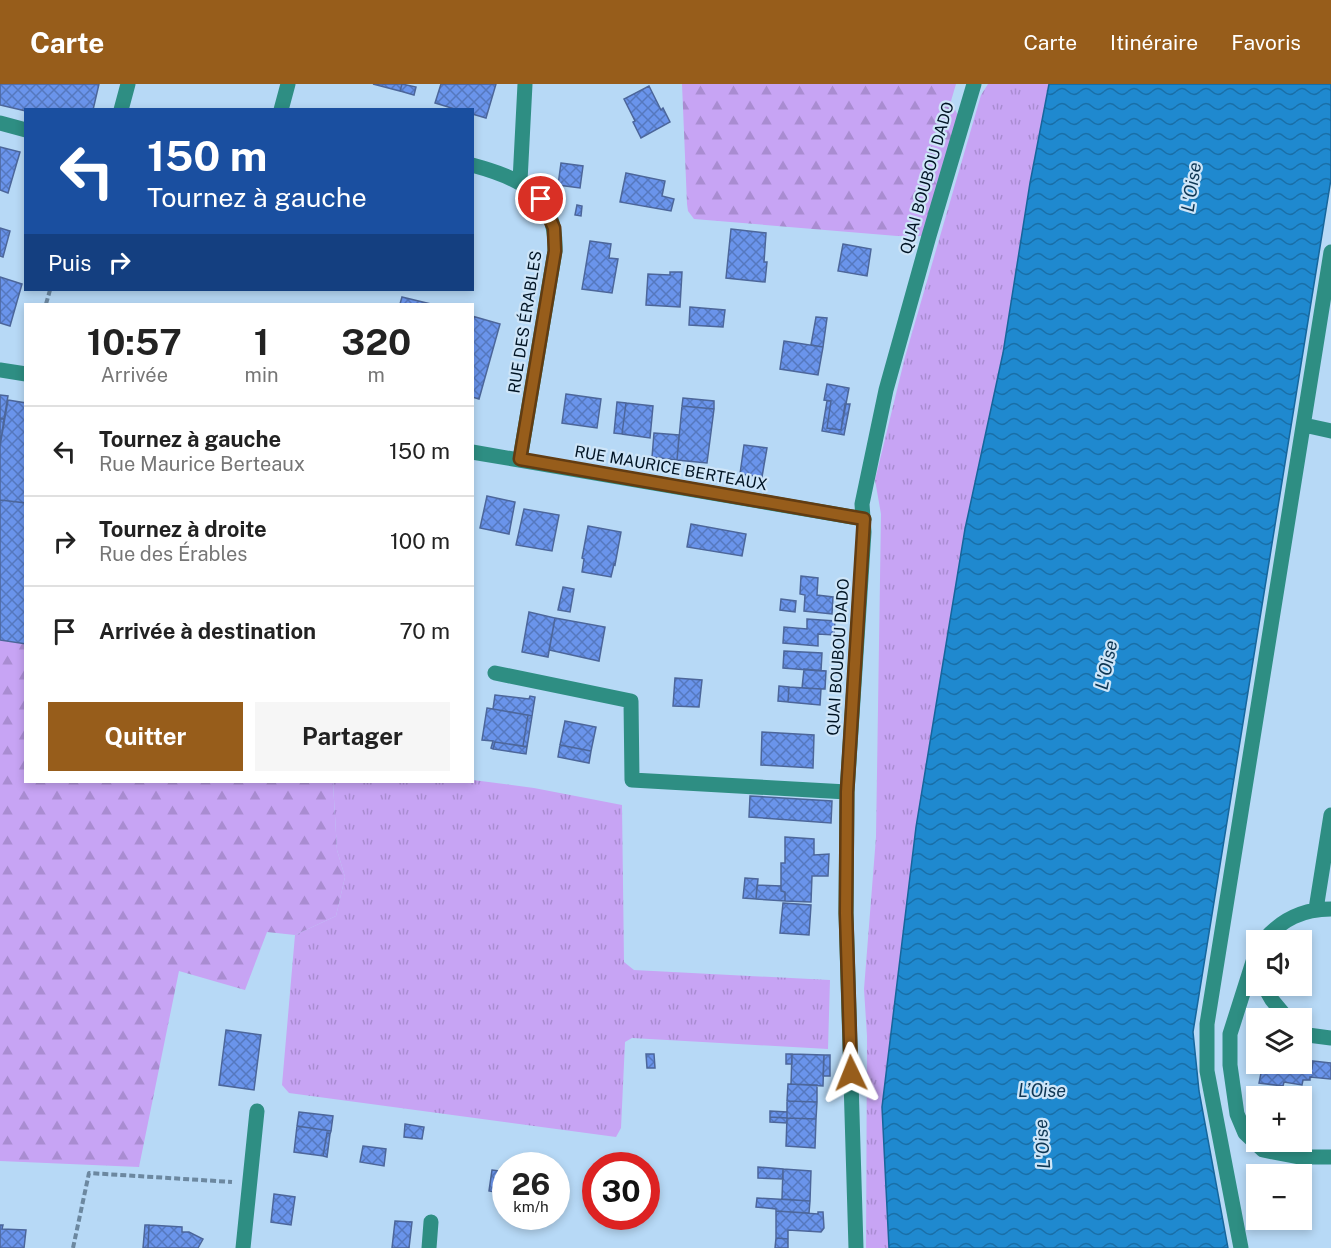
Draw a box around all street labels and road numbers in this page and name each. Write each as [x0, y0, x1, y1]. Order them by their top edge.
street label: QUAI BOUBOU DADO [896, 100, 958, 256]
street label: RUE DES ÉRABLES [503, 249, 546, 395]
street label: RUE MAURICE BERTEAUX [573, 442, 769, 494]
street label: QUAI BOUBOU DADO [823, 578, 853, 736]

